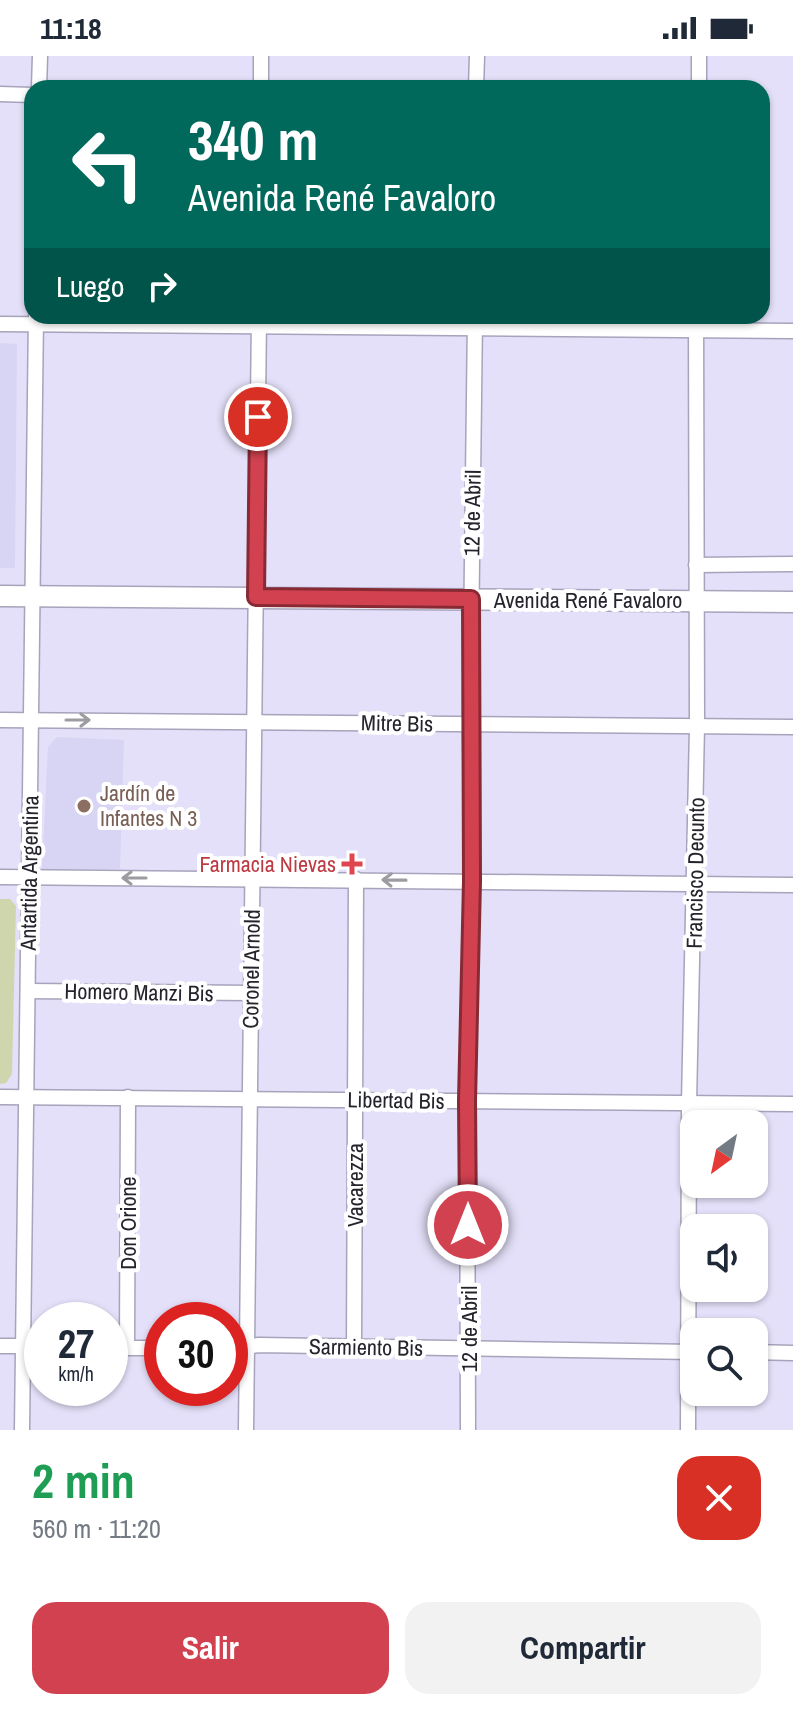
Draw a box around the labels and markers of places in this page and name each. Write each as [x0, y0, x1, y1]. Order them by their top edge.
pin [224, 383, 292, 451]
place label: Jardín de Infantes N 3 [100, 778, 197, 833]
marker: Jardín de Infantes N 3 [75, 797, 93, 815]
place label: Farmacia Nievas [200, 849, 336, 879]
marker: Farmacia Nievas [343, 855, 361, 873]

